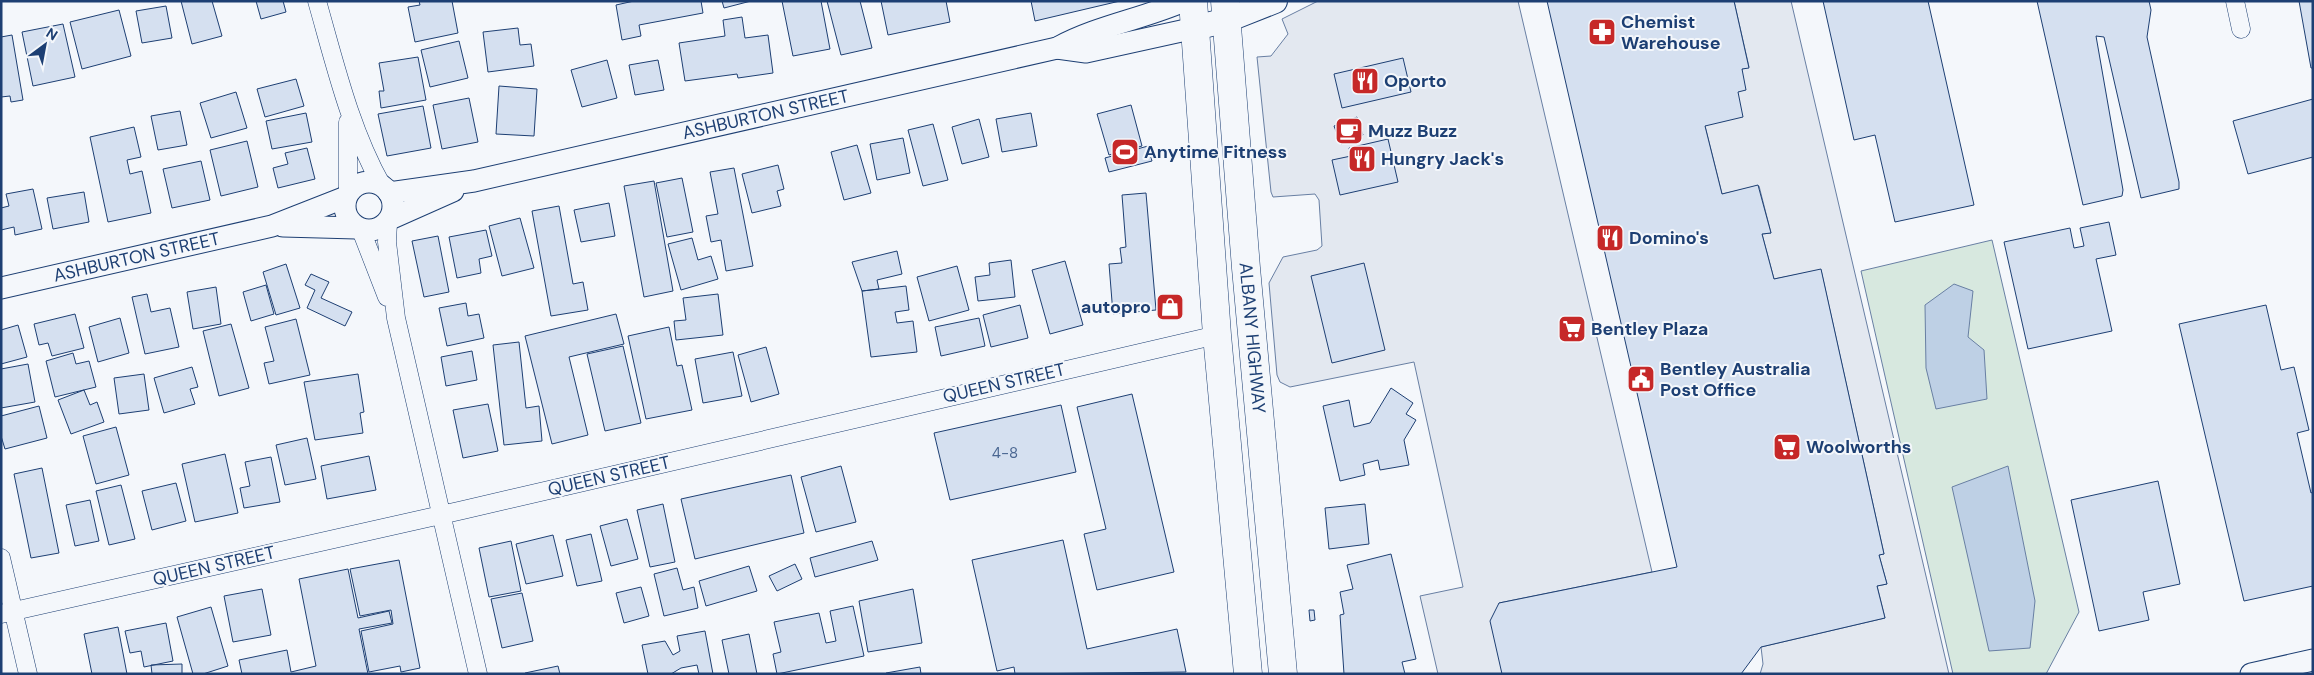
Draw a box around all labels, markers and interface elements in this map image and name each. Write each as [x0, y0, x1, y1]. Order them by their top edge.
place label: Chemist Warehouse [1621, 10, 1721, 55]
pharmacy icon: Chemist Warehouse [1587, 17, 1617, 47]
north arrow [20, 20, 70, 70]
text: N [43, 24, 61, 44]
restaurant icon: Oporto [1350, 66, 1380, 96]
place label: Oporto [1384, 69, 1447, 93]
street label: ASHBURTON STREET [680, 84, 851, 145]
cafe icon: Muzz Buzz [1334, 116, 1364, 146]
place label: Muzz Buzz [1368, 119, 1457, 143]
sports icon: Anytime Fitness [1110, 137, 1140, 167]
place label: Anytime Fitness [1144, 140, 1287, 164]
restaurant icon: Hungry Jack's [1347, 144, 1377, 174]
place label: Hungry Jack's [1381, 147, 1504, 171]
restaurant icon: Domino's [1595, 223, 1625, 253]
street label: ASHBURTON STREET [51, 226, 222, 288]
place label: Domino's [1629, 226, 1709, 250]
street label: ALBANY HIGHWAY [1234, 261, 1271, 415]
shop icon: autopro [1155, 292, 1185, 322]
place label: autopro [1081, 295, 1151, 319]
supermarket icon: Bentley Plaza [1557, 314, 1587, 344]
place label: Bentley Plaza [1591, 317, 1708, 341]
street label: QUEEN STREET [941, 357, 1067, 409]
place label: Bentley Australia Post Office [1660, 357, 1811, 402]
public building icon: Bentley Australia Post Office [1626, 364, 1656, 394]
supermarket icon: Woolworths [1772, 432, 1802, 462]
place label: Woolworths [1806, 435, 1911, 459]
house number: 4-8 [992, 443, 1018, 463]
street label: QUEEN STREET [546, 450, 672, 502]
street label: QUEEN STREET [151, 540, 277, 592]

